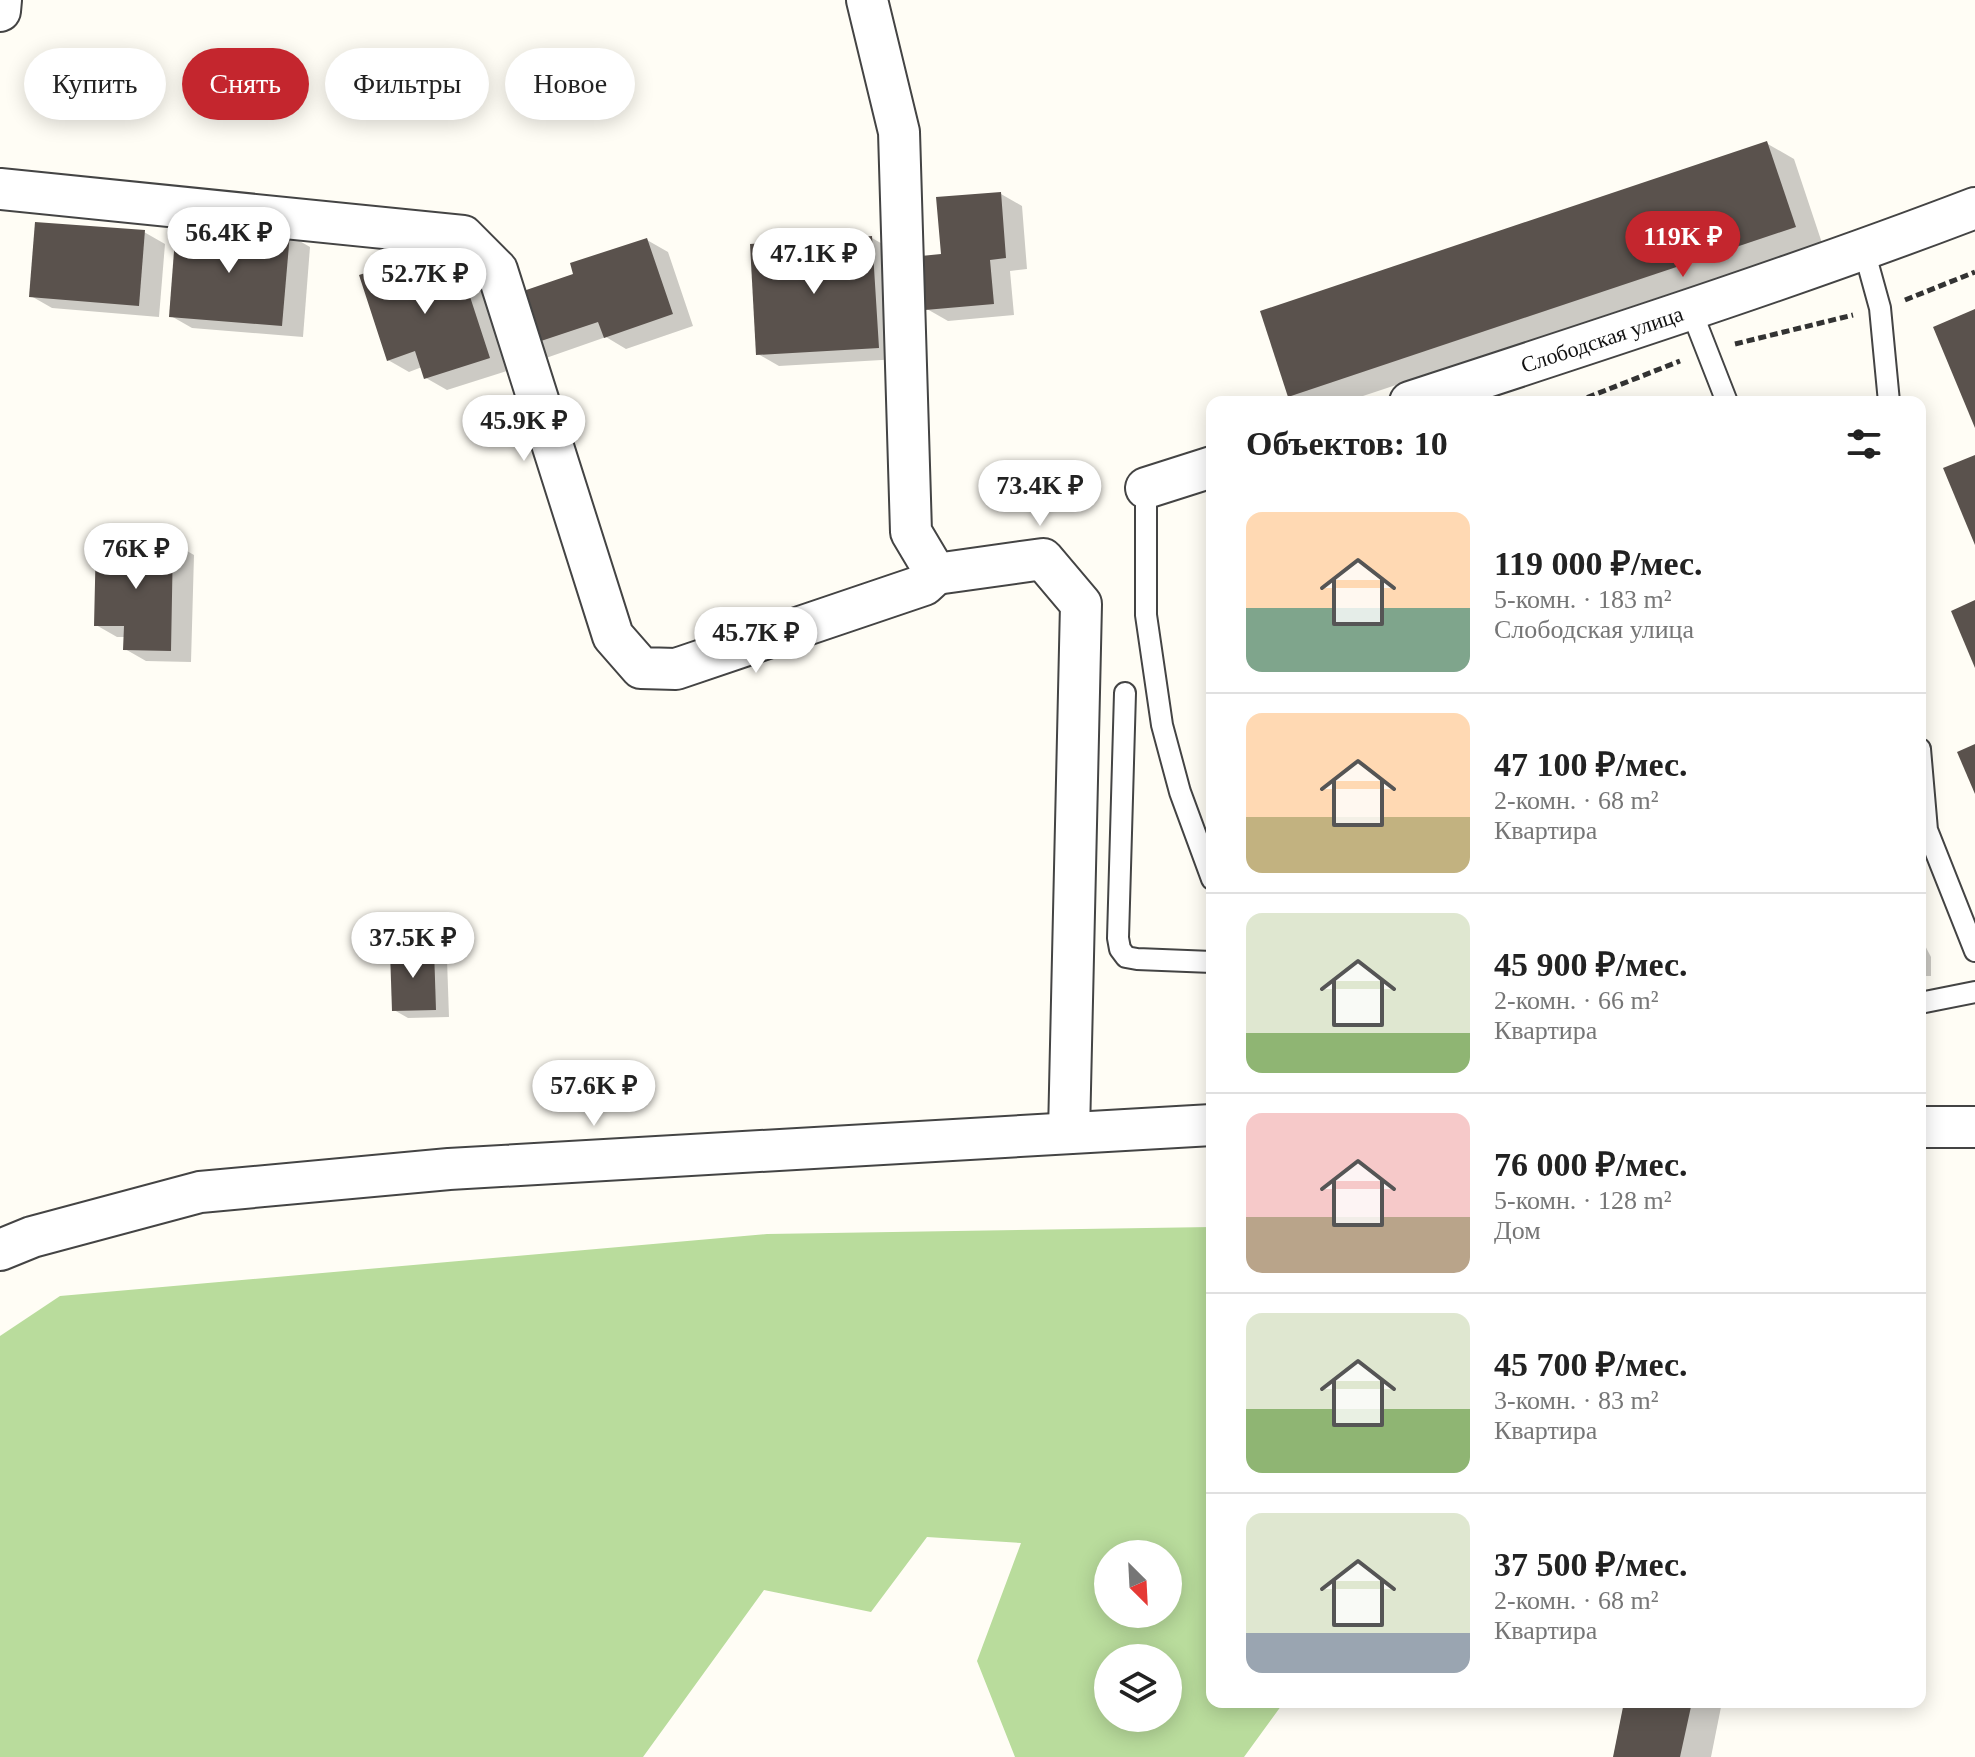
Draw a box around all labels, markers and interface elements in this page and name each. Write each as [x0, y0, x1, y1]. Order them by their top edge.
chip: Купить [24, 48, 166, 120]
chip: Снять [182, 48, 309, 120]
chip: Фильтры [325, 48, 489, 120]
chip: Новое [505, 48, 635, 120]
pin: 56.4K ₽ [155, 207, 303, 275]
pin: 119K ₽ [1618, 211, 1748, 279]
text: 56.4K ₽ [185, 218, 273, 247]
text: 119K ₽ [1643, 222, 1723, 251]
pin: 47.1K ₽ [740, 228, 888, 296]
text: 47.1K ₽ [770, 239, 858, 268]
pin: 52.7K ₽ [351, 248, 499, 316]
text: 52.7K ₽ [381, 259, 469, 288]
street label: Слободская улица [1518, 301, 1687, 378]
pin: 45.9K ₽ [450, 395, 598, 463]
text: 45.9K ₽ [480, 406, 568, 435]
icon: filters [1842, 422, 1886, 466]
text: Объектов: 10 [1246, 425, 1448, 462]
pin: 73.4K ₽ [966, 460, 1114, 528]
text: 73.4K ₽ [996, 471, 1084, 500]
pin: 76K ₽ [80, 523, 192, 591]
text: 76K ₽ [102, 534, 170, 563]
icon: home [1310, 544, 1406, 640]
text: 119 000 ₽/мес. [1494, 545, 1703, 582]
text: 5-комн. · 183 m² [1494, 585, 1672, 614]
pin: 45.7K ₽ [682, 607, 830, 675]
text: Слободская улица [1494, 615, 1694, 644]
text: 45.7K ₽ [712, 618, 800, 647]
icon: home [1310, 745, 1406, 841]
text: 47 100 ₽/мес. [1494, 746, 1688, 783]
text: 2-комн. · 68 m² [1494, 786, 1659, 815]
text: Квартира [1494, 816, 1597, 845]
pin: 37.5K ₽ [339, 912, 487, 980]
text: 37.5K ₽ [369, 923, 457, 952]
icon: home [1310, 945, 1406, 1041]
text: 45 900 ₽/мес. [1494, 946, 1688, 983]
text: 2-комн. · 66 m² [1494, 986, 1659, 1015]
text: Квартира [1494, 1016, 1597, 1045]
pin: 57.6K ₽ [520, 1060, 668, 1128]
text: 57.6K ₽ [550, 1071, 638, 1100]
icon: home [1310, 1145, 1406, 1241]
text: 76 000 ₽/мес. [1494, 1146, 1688, 1183]
text: 5-комн. · 128 m² [1494, 1186, 1672, 1215]
text: Дом [1494, 1216, 1541, 1245]
icon: home [1310, 1345, 1406, 1441]
text: 45 700 ₽/мес. [1494, 1346, 1688, 1383]
text: 3-комн. · 83 m² [1494, 1386, 1659, 1415]
text: Квартира [1494, 1416, 1597, 1445]
north arrow [1094, 1540, 1182, 1628]
map controls [1094, 1540, 1182, 1732]
icon: home [1310, 1545, 1406, 1641]
text: 37 500 ₽/мес. [1494, 1546, 1688, 1583]
text: 2-комн. · 68 m² [1494, 1586, 1659, 1615]
text: Квартира [1494, 1616, 1597, 1645]
button: layers [1094, 1644, 1182, 1732]

